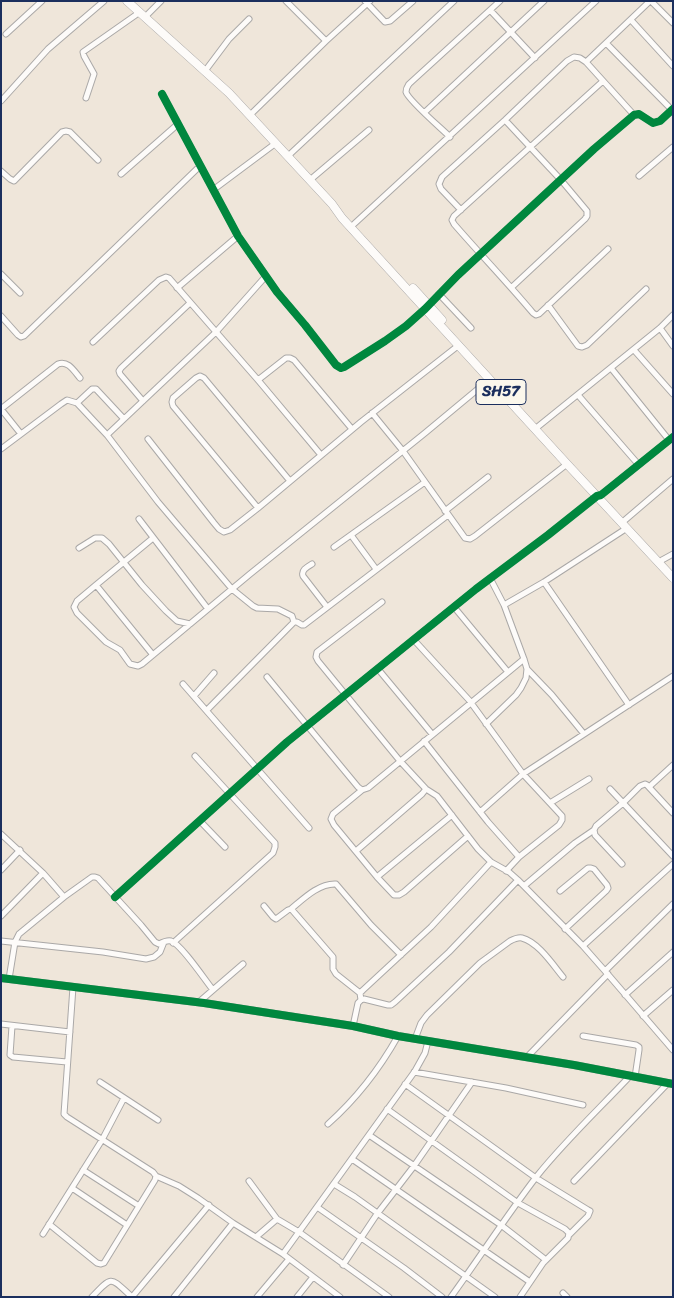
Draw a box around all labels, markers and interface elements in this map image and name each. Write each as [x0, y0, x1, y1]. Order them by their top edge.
road number: SH57 [476, 380, 526, 404]

